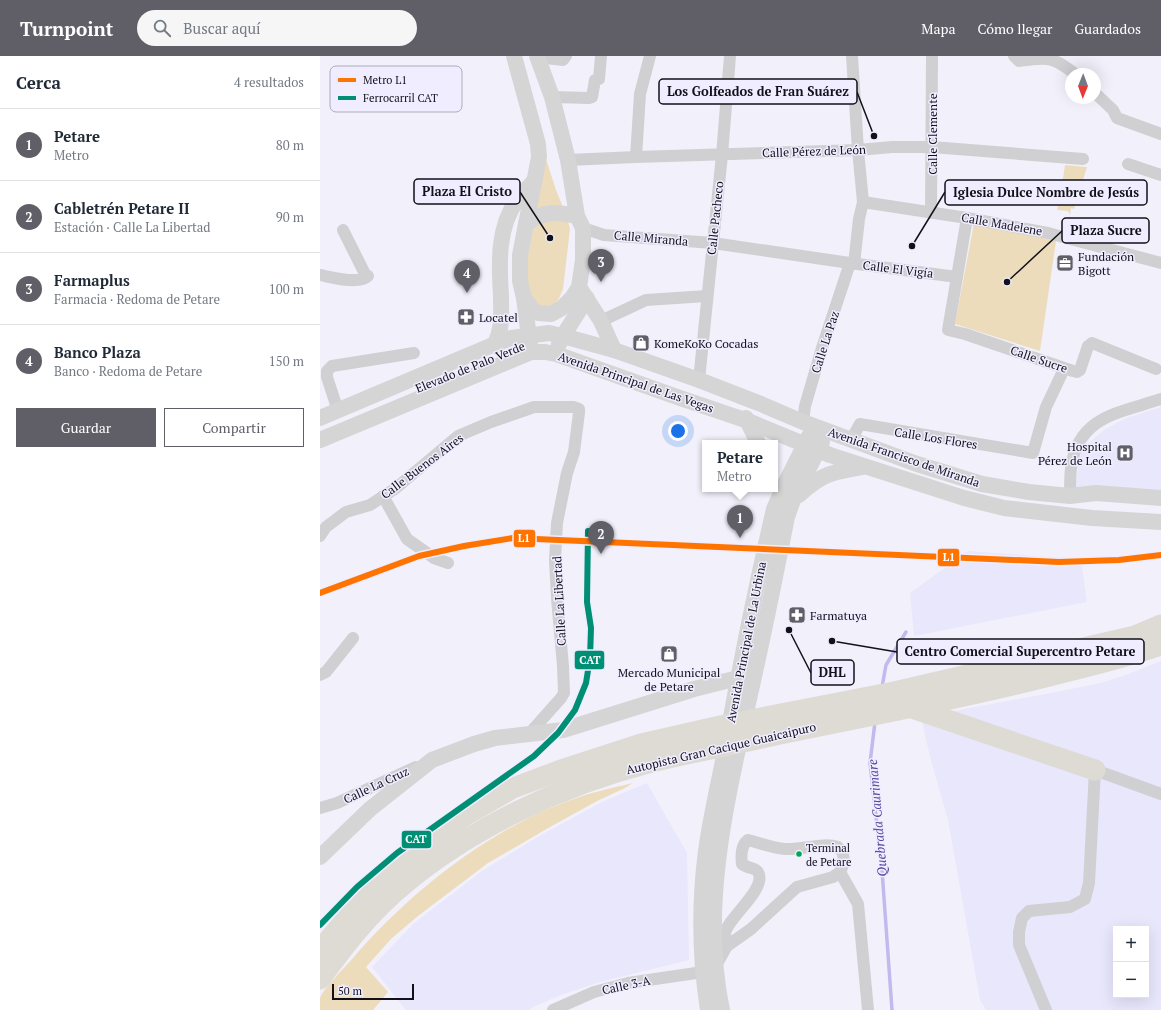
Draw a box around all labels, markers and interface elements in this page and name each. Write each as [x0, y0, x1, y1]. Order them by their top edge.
search box [137, 10, 417, 46]
text: Turnpoint [20, 16, 113, 41]
icon: search [151, 17, 173, 39]
text: Buscar aquí [183, 18, 261, 38]
text: Mapa [921, 19, 956, 38]
text: Cómo llegar [978, 19, 1052, 38]
text: Guardados [1074, 19, 1141, 38]
legend [330, 66, 462, 112]
north arrow [1065, 68, 1101, 104]
text: Cerca [16, 71, 61, 94]
text: 4 resultados [234, 73, 304, 91]
text: Metro L1 [363, 73, 407, 87]
callout: Los Golfeados de Fran Suárez [659, 79, 857, 104]
text: Los Golfeados de Fran Suárez [667, 82, 849, 100]
text: Ferrocarril CAT [363, 91, 438, 105]
street label: Calle Clemente [925, 93, 940, 175]
text: Petare [54, 126, 100, 146]
text: 1 [25, 136, 33, 154]
text: 80 m [276, 136, 304, 154]
street label: Calle Pérez de León [762, 142, 866, 160]
text: Metro [54, 146, 89, 164]
callout: Plaza El Cristo [414, 179, 520, 204]
street label: Calle Pacheco [704, 180, 726, 256]
callout: Iglesia Dulce Nombre de Jesús [945, 180, 1147, 205]
text: Plaza El Cristo [422, 182, 512, 200]
text: Iglesia Dulce Nombre de Jesús [953, 183, 1139, 201]
text: Cabletrén Petare II [54, 198, 189, 218]
text: 2 [25, 208, 33, 226]
text: 90 m [276, 208, 304, 226]
street label: Calle Madelene [960, 209, 1044, 239]
text: Estación · Calle La Libertad [54, 218, 211, 236]
callout: Plaza Sucre [1062, 218, 1149, 243]
text: Plaza Sucre [1070, 221, 1142, 239]
street label: Calle Miranda [613, 227, 689, 249]
pin: 3 [588, 249, 614, 282]
place label: Fundación Bigott [1078, 249, 1134, 278]
office icon: Fundación Bigott [1055, 253, 1075, 273]
street label: Calle El Vigía [862, 257, 934, 281]
pin: 4 [454, 260, 480, 293]
text: Farmaplus [54, 270, 130, 290]
text: 3 [25, 280, 33, 298]
text: 100 m [269, 280, 304, 298]
text: Farmacia · Redoma de Petare [54, 290, 220, 308]
pharmacy icon: Locatel [456, 307, 476, 327]
street label: Calle La Paz [808, 309, 842, 375]
place label: Locatel [479, 310, 518, 325]
shop icon: KomeKoKo Cocadas [631, 333, 651, 353]
place label: KomeKoKo Cocadas [654, 336, 758, 351]
street label: Elevado de Palo Verde [413, 338, 527, 396]
text: Banco Plaza [54, 342, 141, 362]
street label: Calle Sucre [1008, 342, 1070, 376]
street label: Avenida Principal de Las Vegas [556, 348, 716, 416]
text: 4 [25, 352, 33, 370]
text: 150 m [269, 352, 304, 370]
text: Banco · Redoma de Petare [54, 362, 202, 380]
button: Guardar [16, 408, 156, 447]
button: Compartir [164, 408, 304, 447]
your location [668, 421, 688, 441]
street label: Avenida Francisco de Miranda [826, 424, 982, 490]
street label: Calle Los Flores [893, 424, 979, 452]
street label: Calle Buenos Aires [378, 430, 466, 502]
place label: Hospital Pérez de León [1038, 439, 1112, 468]
popup [702, 440, 778, 492]
hospital icon: Hospital Pérez de León [1115, 443, 1135, 463]
text: Petare [717, 447, 763, 467]
text: Metro [717, 467, 752, 485]
pin: 1 [727, 505, 753, 538]
pin: 2 [588, 521, 614, 554]
line badge: L1 [513, 529, 536, 548]
text: L1 [518, 531, 530, 545]
line badge: L1 [937, 548, 960, 567]
text: L1 [943, 550, 955, 564]
street label: Calle La Libertad [549, 555, 569, 646]
street label: Avenida Principal de La Urbina [723, 560, 769, 724]
pharmacy icon: Farmatuya [787, 605, 807, 625]
place label: Farmatuya [810, 608, 867, 623]
callout: Centro Comercial Supercentro Petare [897, 639, 1144, 664]
text: Centro Comercial Supercentro Petare [904, 642, 1136, 660]
shop icon: Mercado Municipal de Petare [659, 644, 679, 664]
line badge: CAT [574, 650, 605, 670]
text: CAT [579, 653, 601, 667]
callout: DHL [811, 660, 854, 685]
text: DHL [818, 663, 846, 681]
place label: Mercado Municipal de Petare [618, 665, 721, 694]
street label: Autopista Gran Cacique Guaicaipuro [625, 719, 818, 777]
water label: Quebrada Caurimare [863, 759, 891, 877]
street label: Calle La Cruz [341, 763, 411, 807]
line badge: CAT [401, 830, 432, 849]
text: CAT [405, 832, 427, 846]
place label: Terminal de Petare [806, 841, 852, 869]
marker: Terminal de Petare [794, 849, 804, 859]
map controls [1113, 926, 1149, 998]
button: + [1113, 926, 1149, 962]
button: − [1113, 962, 1149, 998]
street label: Calle 3-A [600, 972, 652, 997]
scale bar [332, 982, 414, 1001]
text: 50 m [338, 984, 362, 998]

